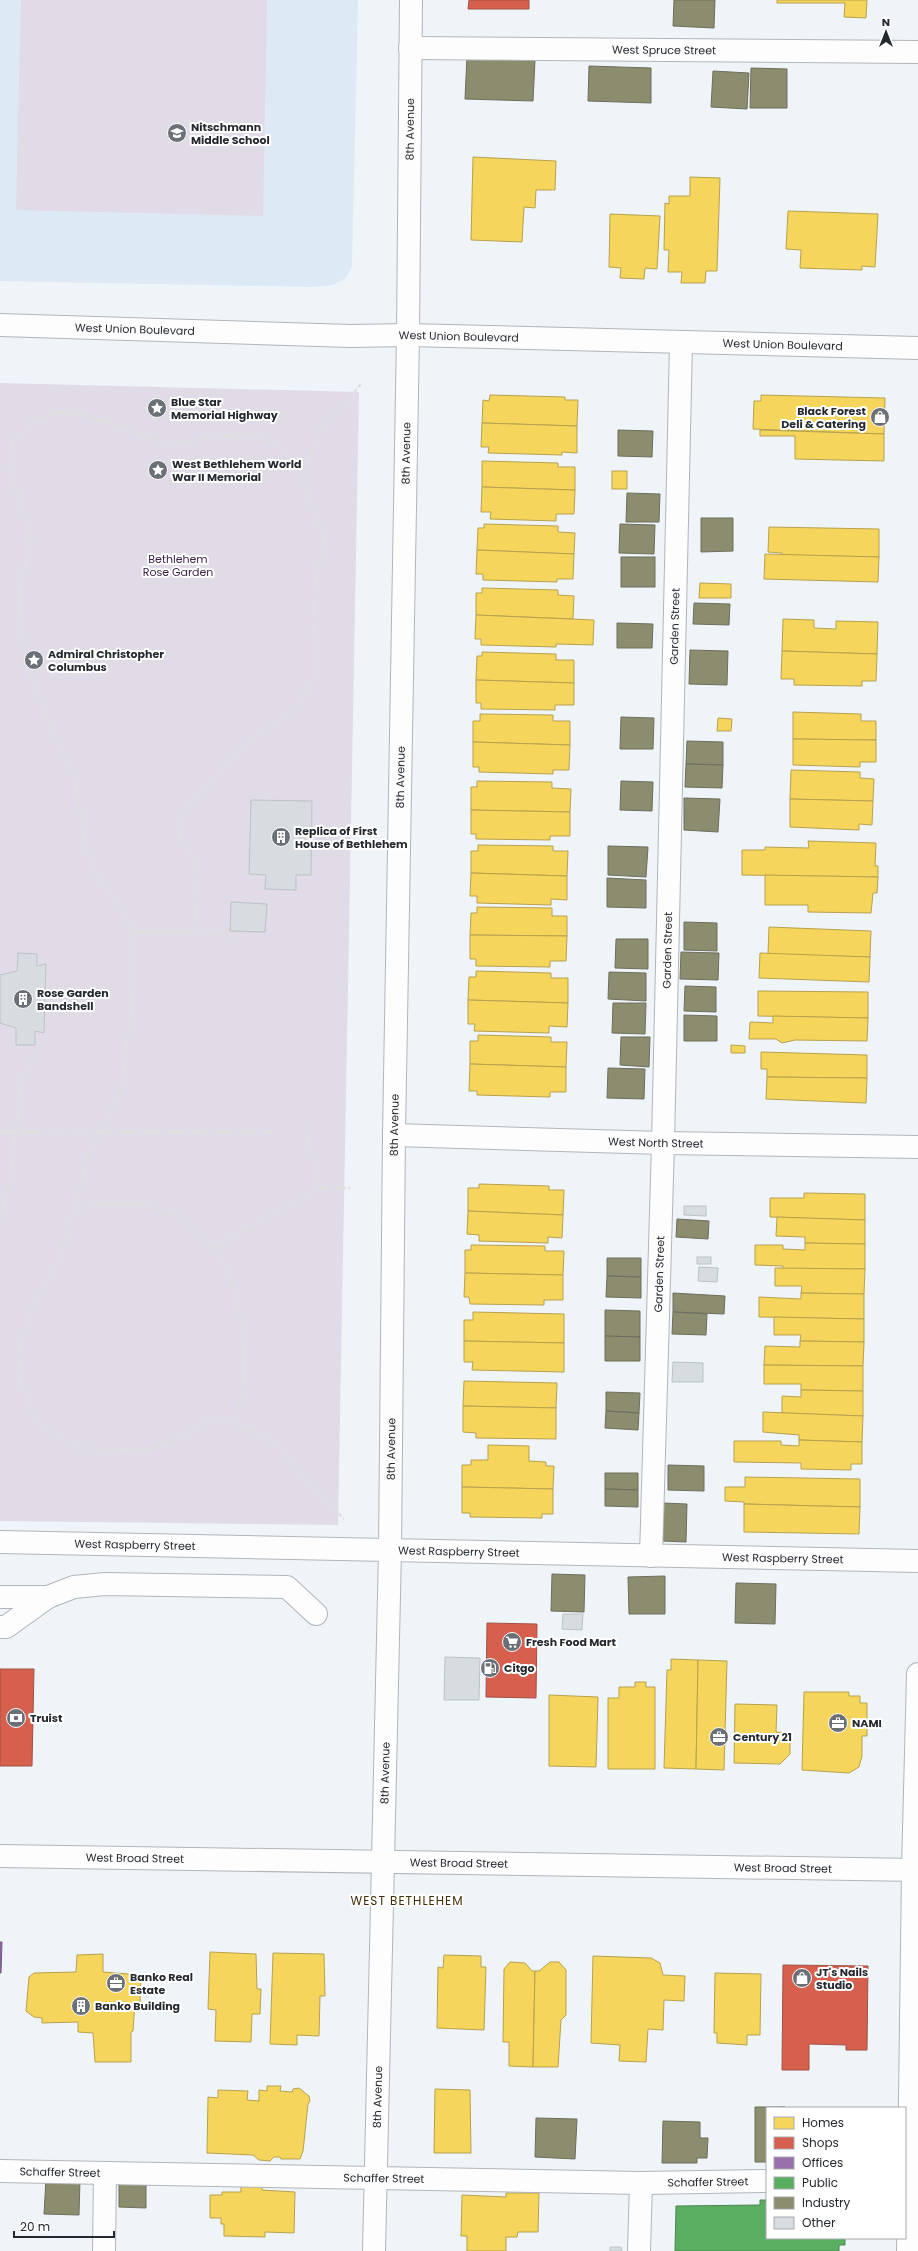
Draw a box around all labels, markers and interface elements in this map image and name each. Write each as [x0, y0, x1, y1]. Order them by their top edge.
north arrow [866, 12, 906, 52]
text: N [882, 14, 890, 30]
street label: West Spruce Street [612, 42, 716, 58]
street label: 8th Avenue [402, 98, 418, 160]
place label: Nitschmann Middle School [191, 119, 270, 148]
school or university icon: Nitschmann Middle School [166, 122, 188, 144]
street label: West Union Boulevard [75, 319, 195, 339]
street label: West Union Boulevard [399, 327, 519, 346]
street label: West Union Boulevard [722, 335, 843, 354]
place label: Blue Star Memorial Highway [171, 394, 278, 423]
place icon: Blue Star Memorial Highway [146, 397, 168, 419]
place label: Black Forest Deli & Catering [781, 403, 867, 432]
shop icon: Black Forest Deli & Catering [869, 406, 891, 428]
street label: 8th Avenue [397, 422, 414, 484]
place label: West Bethlehem World War II Memorial [172, 456, 301, 485]
place icon: West Bethlehem World War II Memorial [147, 459, 169, 481]
park label: Bethlehem Rose Garden [143, 551, 213, 580]
street label: Garden Street [666, 588, 683, 665]
place label: Admiral Christopher Columbus [48, 646, 164, 675]
place icon: Admiral Christopher Columbus [23, 649, 45, 671]
street label: 8th Avenue [392, 746, 409, 808]
place label: Replica of First House of Bethlehem [295, 823, 408, 852]
building icon: Replica of First House of Bethlehem [270, 826, 292, 848]
street label: Garden Street [658, 912, 676, 989]
place label: Rose Garden Bandshell [37, 985, 109, 1014]
building icon: Rose Garden Bandshell [12, 988, 34, 1010]
street label: 8th Avenue [386, 1094, 403, 1156]
street label: West North Street [608, 1133, 704, 1152]
street label: Garden Street [650, 1236, 668, 1313]
street label: 8th Avenue [383, 1418, 399, 1480]
street label: West Raspberry Street [74, 1536, 196, 1554]
street label: West Raspberry Street [398, 1542, 520, 1561]
street label: West Raspberry Street [722, 1549, 844, 1567]
supermarket icon: Fresh Food Mart [501, 1631, 523, 1653]
place label: Fresh Food Mart [526, 1634, 616, 1650]
fuel station icon: Citgo [479, 1657, 501, 1679]
place label: Citgo [504, 1660, 535, 1676]
bank icon: Truist [5, 1707, 27, 1729]
place label: Truist [30, 1710, 63, 1726]
office icon: NAMI [827, 1712, 849, 1734]
place label: NAMI [852, 1715, 882, 1731]
office icon: Century 21 [708, 1726, 730, 1748]
place label: Century 21 [733, 1729, 792, 1745]
street label: 8th Avenue [376, 1742, 394, 1804]
street label: West Broad Street [86, 1849, 184, 1867]
street label: West Broad Street [410, 1854, 508, 1872]
street label: West Broad Street [734, 1859, 832, 1877]
district label: WEST BETHLEHEM [350, 1892, 464, 1909]
place label: JT's Nails Studio [816, 1964, 868, 1993]
shop icon: JT's Nails Studio [791, 1967, 813, 1989]
place label: Banko Real Estate [130, 1969, 193, 1998]
office icon: Banko Real Estate [105, 1972, 127, 1994]
building icon: Banko Building [70, 1995, 92, 2017]
place label: Banko Building [95, 1998, 180, 2014]
street label: 8th Avenue [369, 2066, 386, 2128]
legend [766, 2107, 906, 2239]
text: Homes [802, 2114, 844, 2131]
text: Shops [802, 2134, 839, 2151]
text: Offices [802, 2154, 843, 2171]
street label: Schaffer Street [19, 2163, 101, 2181]
street label: Schaffer Street [343, 2169, 425, 2187]
street label: Schaffer Street [667, 2173, 749, 2191]
text: Public [802, 2174, 838, 2191]
text: Industry [802, 2194, 851, 2211]
scale bar [14, 2213, 114, 2239]
text: Other [802, 2214, 836, 2231]
text: 20 m [20, 2218, 50, 2235]

